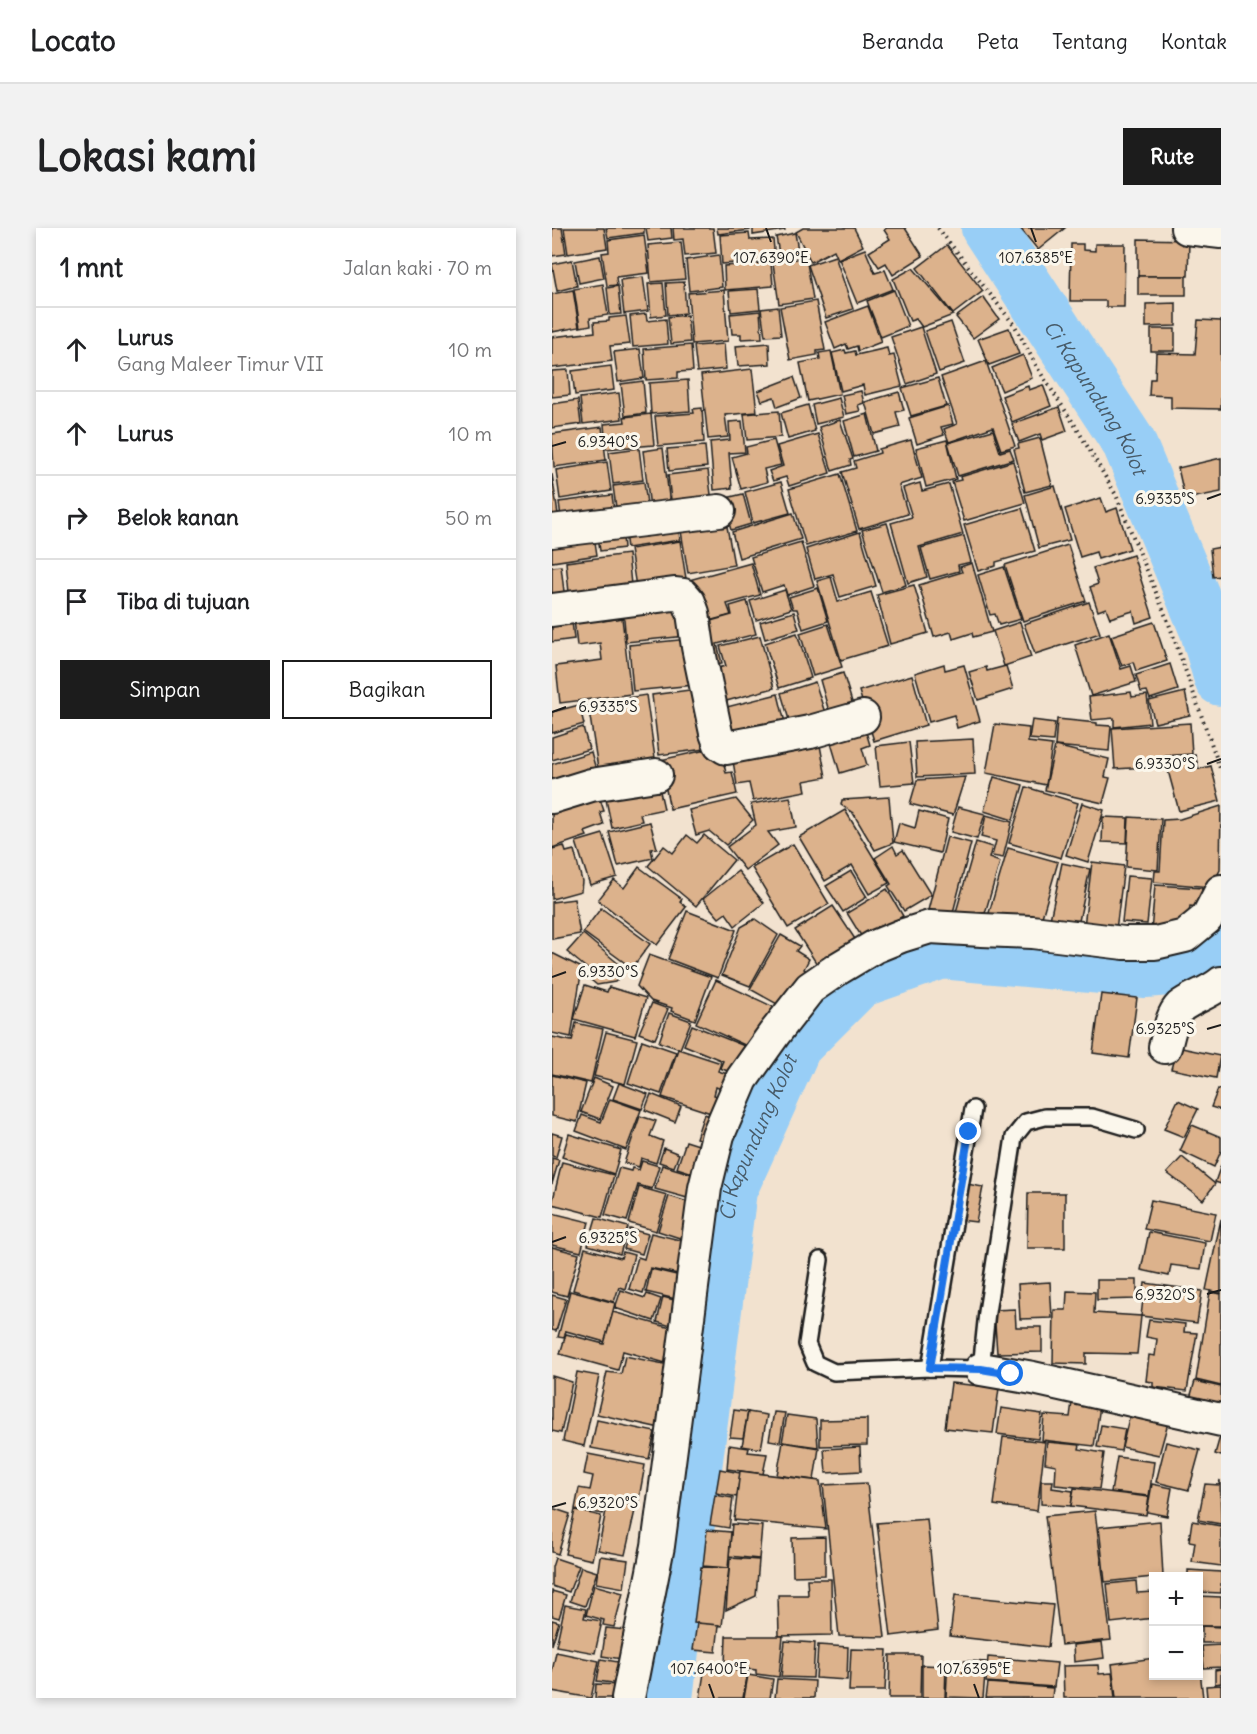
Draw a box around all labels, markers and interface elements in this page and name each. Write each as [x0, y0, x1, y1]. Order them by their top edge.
text: Locato [30, 23, 116, 59]
text: Beranda [862, 28, 944, 55]
text: Peta [977, 28, 1019, 55]
text: Tentang [1052, 28, 1128, 55]
text: Kontak [1161, 28, 1227, 55]
button: Rute [1123, 128, 1221, 185]
text: Lokasi kami [36, 130, 257, 182]
text: 107.6390°E [733, 248, 809, 267]
text: 107.6385°E [999, 248, 1073, 267]
text: 1 mnt [60, 251, 123, 284]
text: Jalan kaki · 70 m [343, 255, 492, 280]
water label: Ci Kapundung Kolot [1039, 315, 1154, 480]
text: Lurus [117, 323, 173, 351]
icon: ahead [60, 333, 93, 366]
text: 10 m [449, 337, 492, 362]
text: Gang Maleer Timur VII [117, 351, 324, 376]
icon: ahead [60, 417, 93, 450]
text: Lurus [117, 419, 173, 447]
text: 10 m [449, 421, 492, 446]
text: 6.9340°S [578, 432, 638, 451]
text: 6.9335°S [1135, 489, 1195, 508]
icon: right [60, 501, 93, 534]
text: Belok kanan [117, 503, 239, 531]
text: 50 m [445, 505, 492, 530]
icon: arrive [60, 585, 93, 618]
text: Tiba di tujuan [117, 587, 250, 615]
button: Simpan [60, 660, 270, 719]
button: Bagikan [282, 660, 492, 719]
text: 6.9335°S [578, 697, 638, 716]
text: 6.9330°S [1135, 754, 1195, 773]
text: 6.9330°S [578, 962, 638, 981]
text: 6.9325°S [1135, 1019, 1195, 1038]
water label: Ci Kapundung Kolot [714, 1049, 802, 1222]
route end [955, 1118, 981, 1144]
text: 6.9325°S [578, 1228, 638, 1247]
text: 6.9320°S [1135, 1285, 1195, 1304]
route start [997, 1360, 1023, 1386]
text: 6.9320°S [578, 1493, 638, 1512]
map controls [1149, 1572, 1203, 1680]
button: + [1149, 1572, 1203, 1626]
button: − [1149, 1626, 1203, 1680]
text: 107.6400°E [671, 1659, 748, 1678]
text: 107.6395°E [937, 1659, 1011, 1678]

